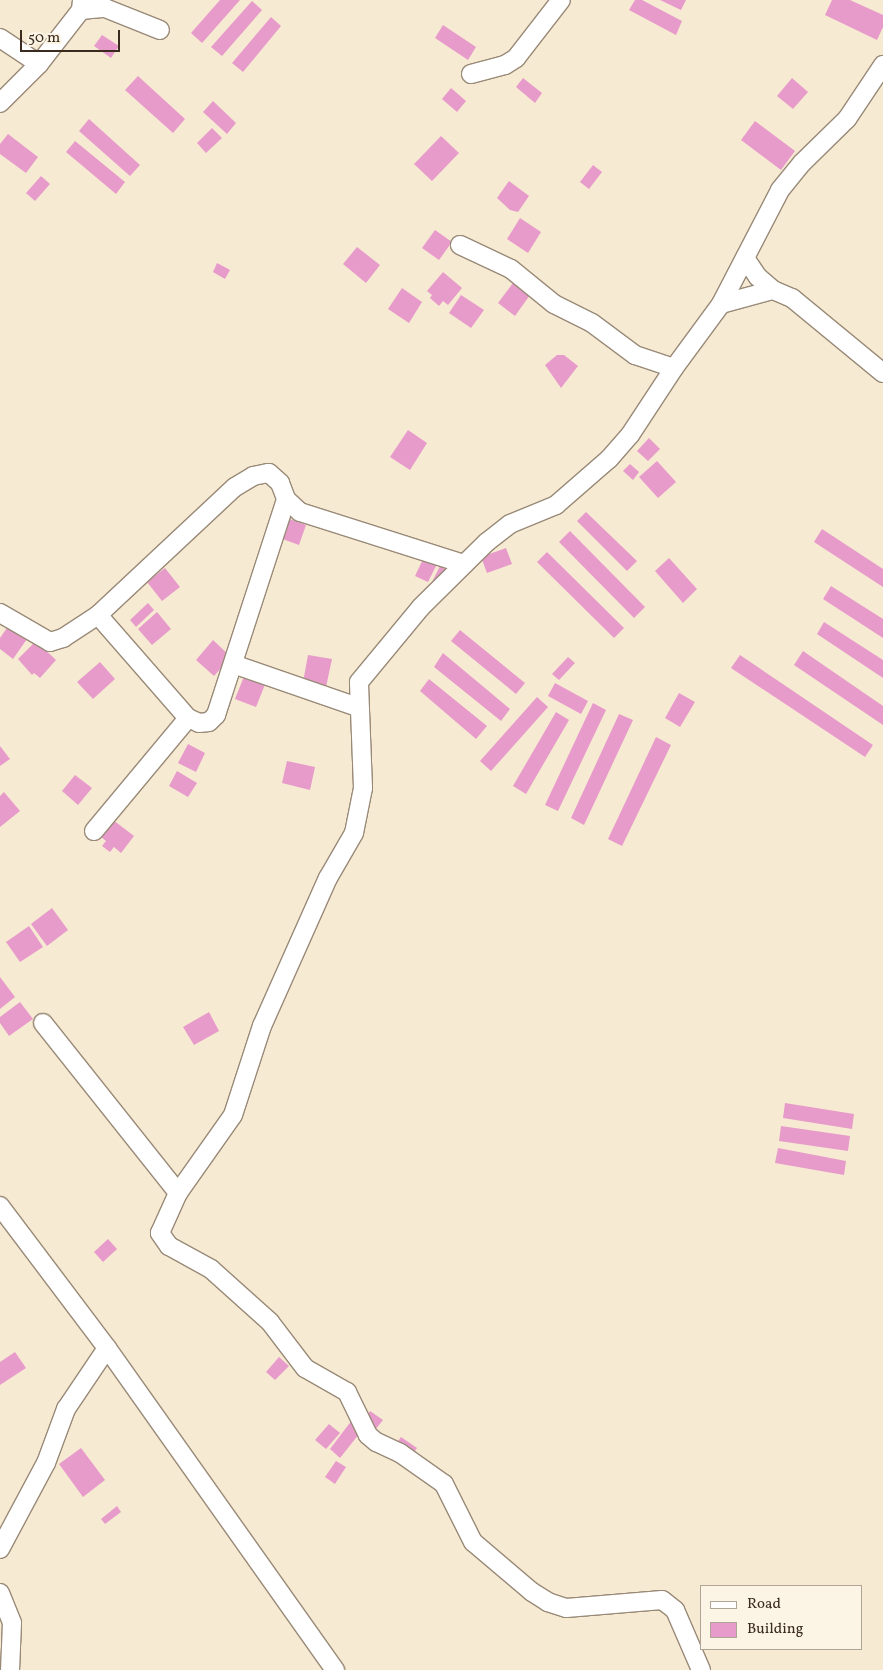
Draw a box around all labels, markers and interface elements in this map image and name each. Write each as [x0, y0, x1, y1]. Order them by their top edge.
scale bar [22, 20, 122, 52]
text: 50 m [28, 28, 60, 49]
legend [700, 1585, 863, 1650]
text: Road [747, 1594, 781, 1615]
text: Building [747, 1619, 803, 1640]

